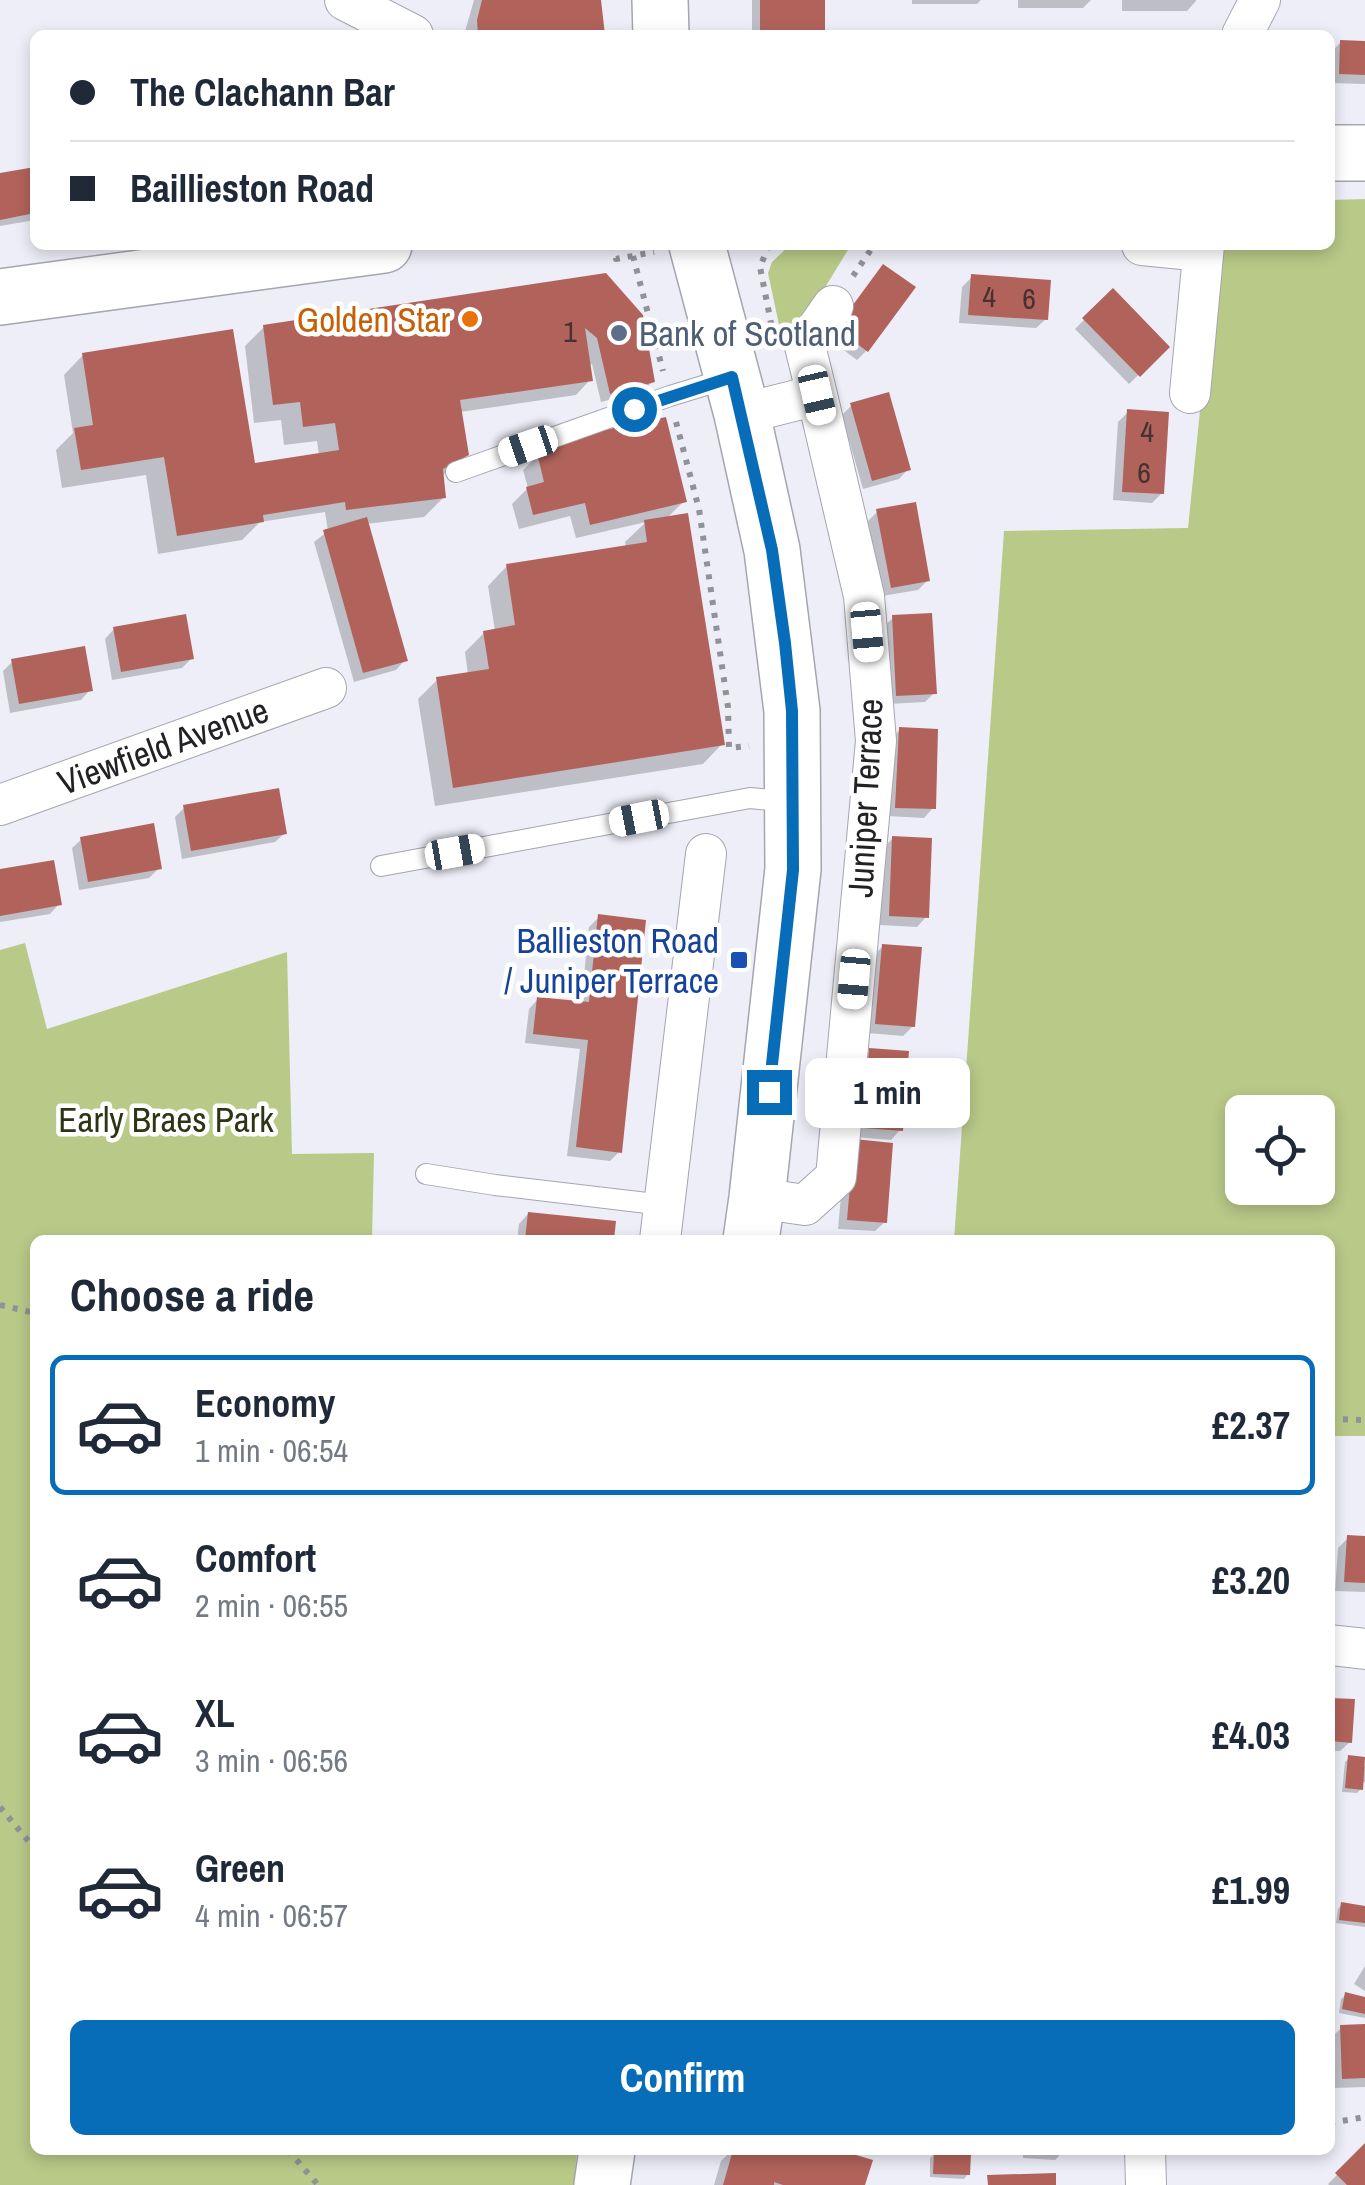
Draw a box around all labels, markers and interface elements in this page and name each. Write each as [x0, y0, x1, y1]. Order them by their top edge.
text: The Clachann Bar [130, 67, 395, 118]
text: Baillieston Road [130, 163, 374, 214]
house number: 4 [982, 276, 996, 316]
house number: 6 [1022, 278, 1036, 318]
place label: Golden Star [297, 296, 450, 343]
marker: Golden Star [459, 308, 481, 330]
place label: Bank of Scotland [639, 310, 856, 357]
house number: 1 [563, 311, 577, 351]
marker: Bank of Scotland [608, 322, 630, 344]
car [796, 362, 838, 428]
route start [612, 387, 657, 432]
house number: 4 [1140, 411, 1154, 451]
car [495, 422, 561, 470]
house number: 6 [1137, 452, 1151, 492]
car [849, 601, 885, 663]
street label: Viewfield Avenue [51, 686, 275, 806]
street label: Juniper Terrace [836, 697, 894, 899]
car [607, 798, 671, 838]
car [423, 832, 487, 872]
place label: Ballieston Road / Juniper Terrace [504, 917, 719, 1004]
car [836, 948, 872, 1010]
marker: Ballieston Road / Juniper Terrace [728, 949, 750, 971]
callout: 1 min [804, 1057, 969, 1127]
route end [747, 1070, 792, 1115]
text: 1 min [853, 1071, 922, 1114]
map controls [1225, 1095, 1335, 1205]
button: locate [1225, 1095, 1335, 1205]
park label: Early Braes Park [58, 1096, 274, 1143]
text: Choose a ride [70, 1264, 314, 1325]
text: Economy [195, 1378, 335, 1429]
icon: car [75, 1380, 165, 1470]
text: £2.37 [1212, 1400, 1290, 1451]
text: 1 min · 06:54 [195, 1429, 348, 1472]
text: Comfort [195, 1533, 316, 1584]
icon: car [75, 1535, 165, 1625]
text: £3.20 [1212, 1555, 1290, 1606]
text: 2 min · 06:55 [195, 1584, 348, 1627]
text: XL [195, 1688, 235, 1739]
icon: car [75, 1690, 165, 1780]
text: £4.03 [1212, 1710, 1290, 1761]
text: 3 min · 06:56 [195, 1739, 348, 1782]
text: Green [195, 1843, 285, 1894]
icon: car [75, 1845, 165, 1935]
text: £1.99 [1212, 1865, 1290, 1916]
text: 4 min · 06:57 [195, 1894, 348, 1937]
button: Confirm [70, 2020, 1295, 2135]

